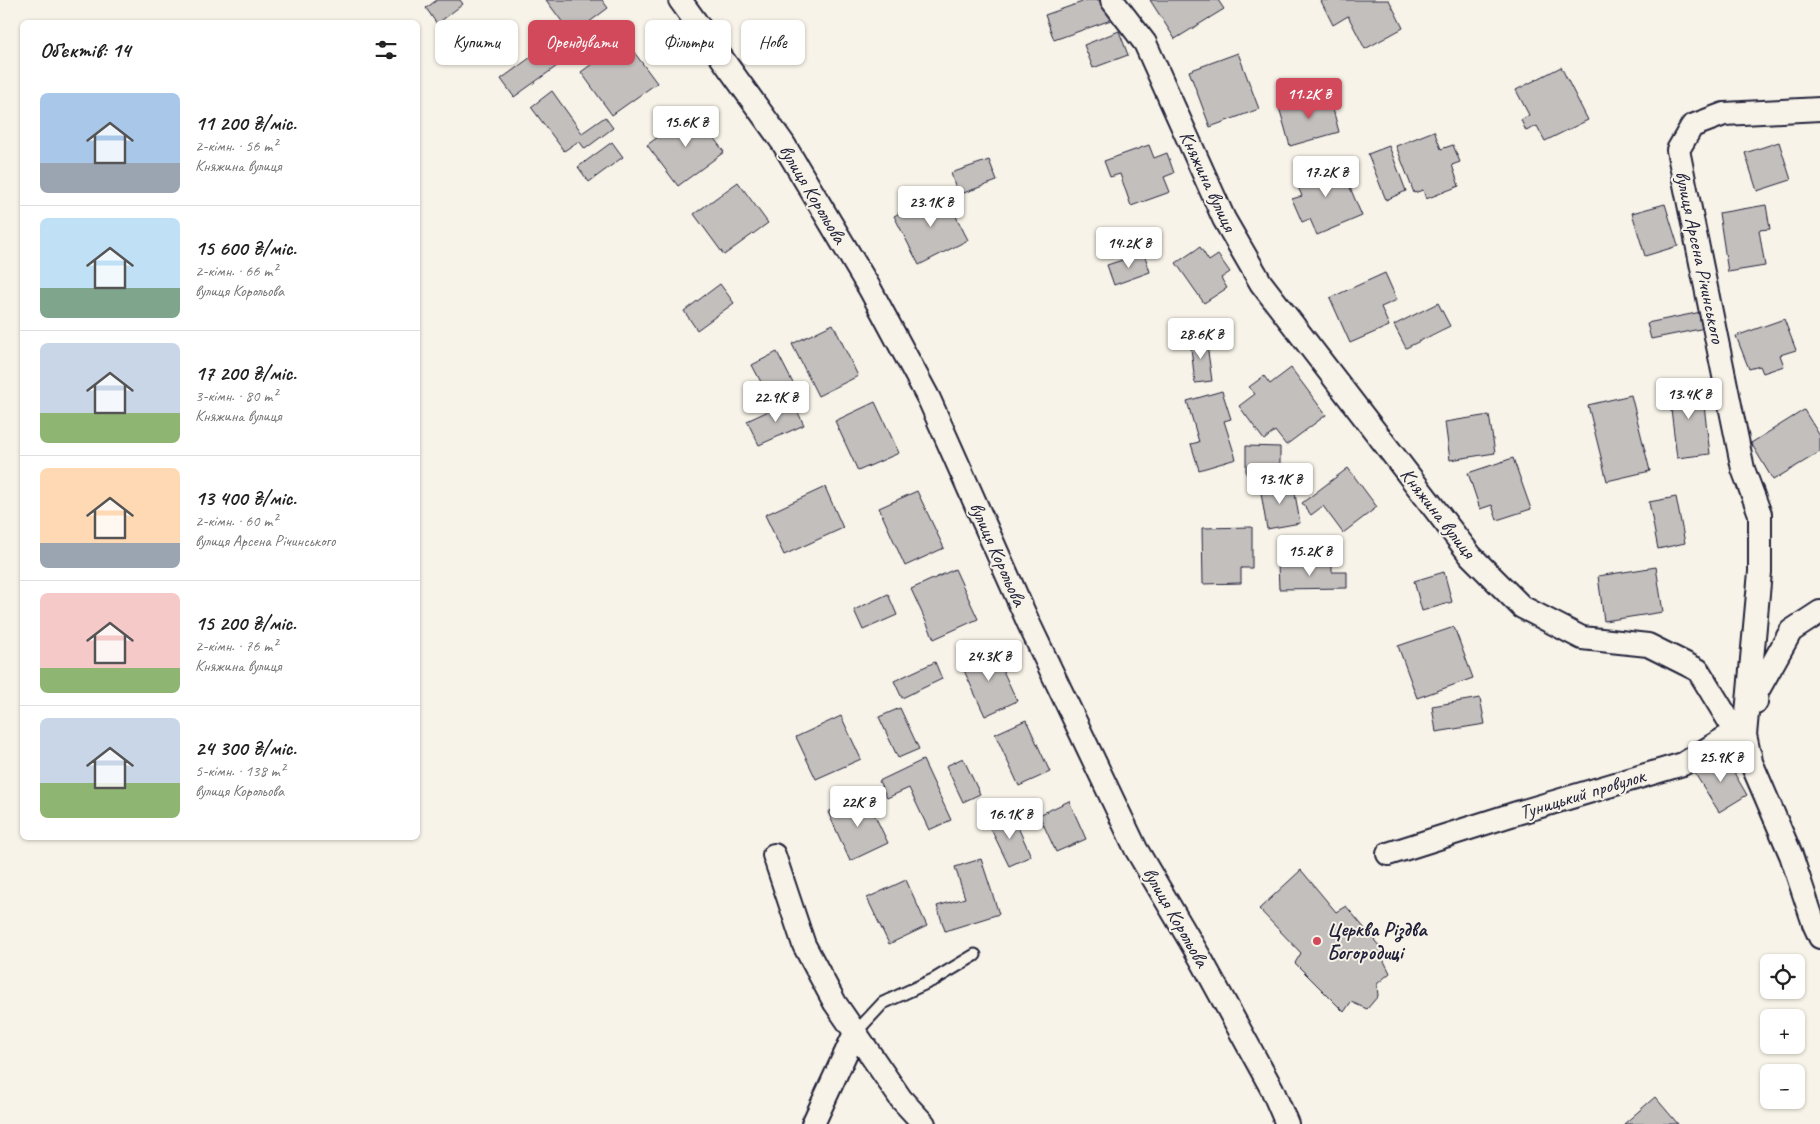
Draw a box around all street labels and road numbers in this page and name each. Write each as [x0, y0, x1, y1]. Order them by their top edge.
street label: Княжина вулиця [1174, 127, 1243, 237]
street label: вулиця Корольова [774, 140, 853, 249]
street label: вулиця Арсена Річинського [1670, 169, 1731, 346]
street label: Княжина вулиця [1395, 463, 1482, 565]
street label: вулиця Корольова [964, 498, 1033, 611]
street label: Туницький провулок [1516, 763, 1649, 825]
street label: вулиця Корольова [1137, 863, 1215, 973]

